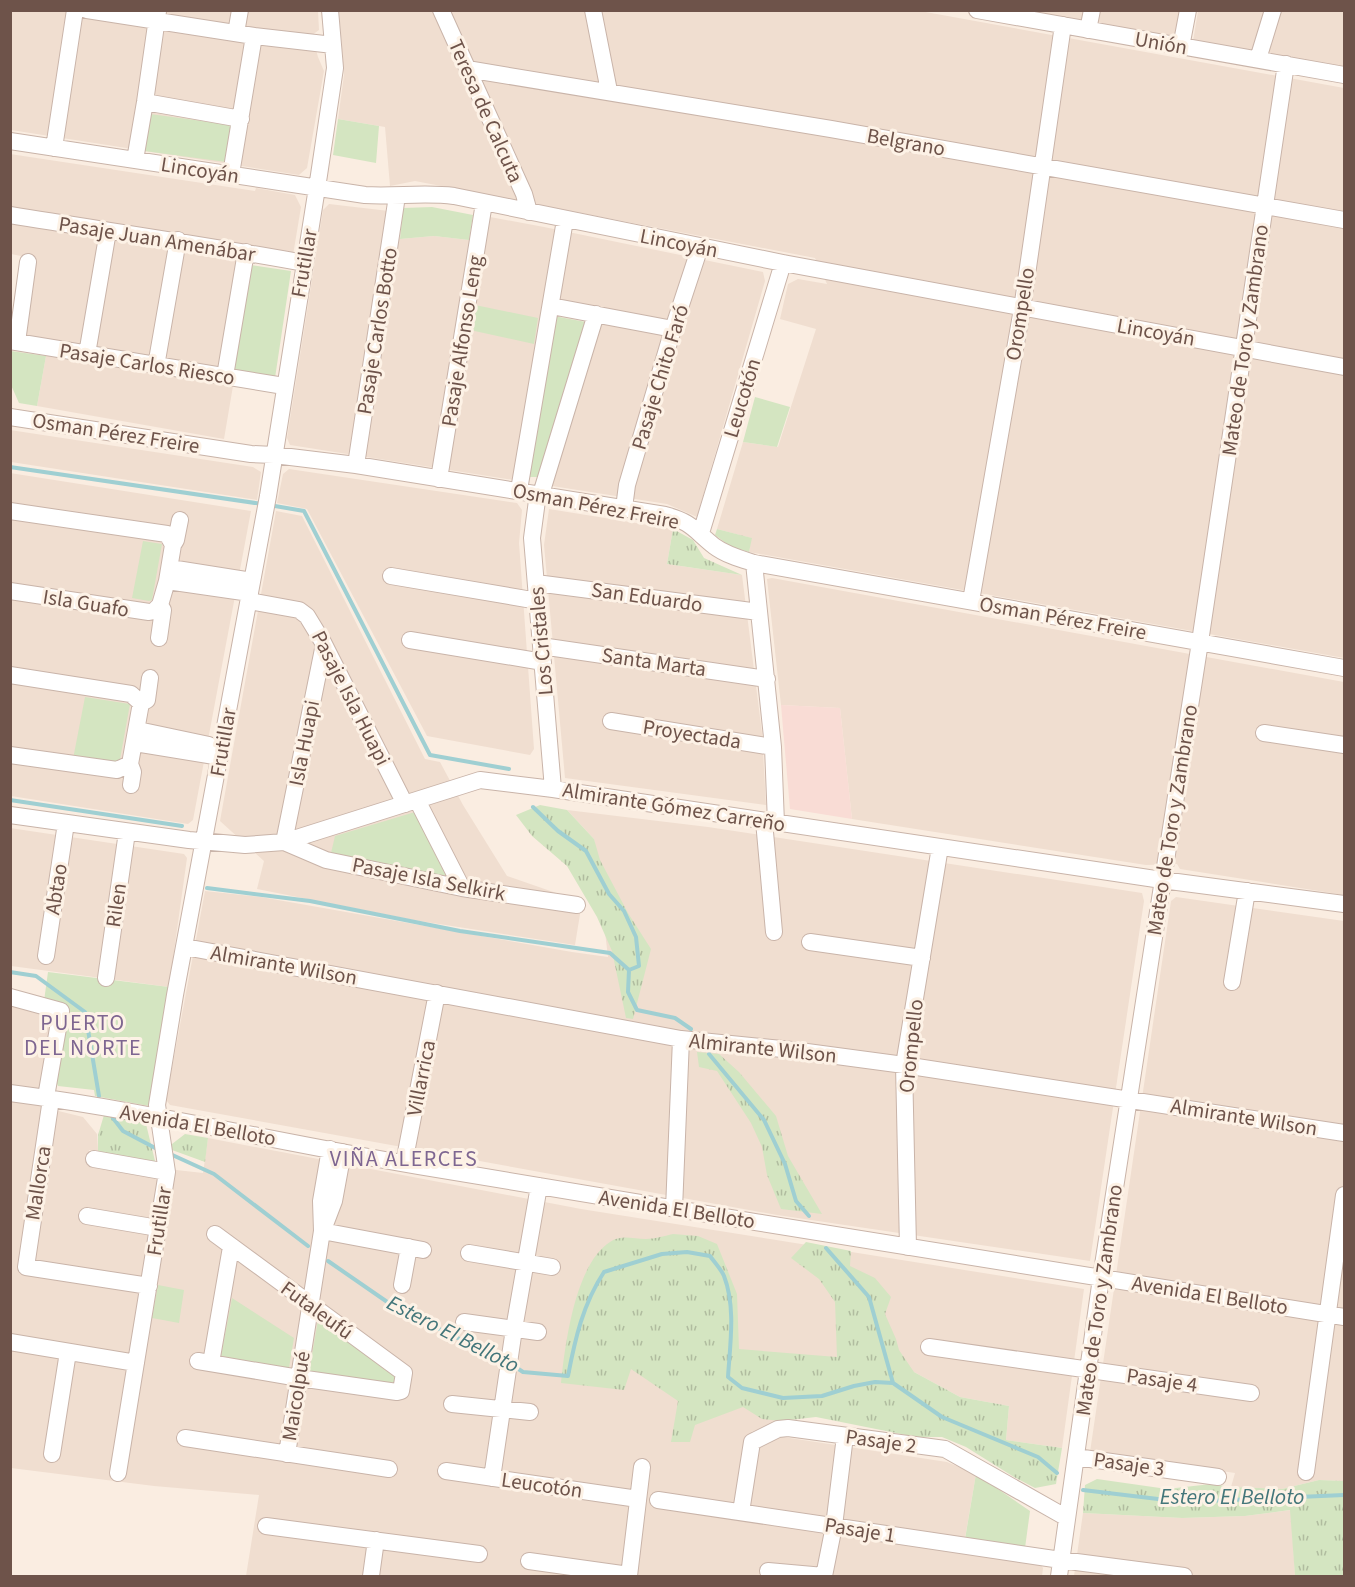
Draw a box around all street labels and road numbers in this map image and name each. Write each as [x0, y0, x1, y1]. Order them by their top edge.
street label: Unión [1132, 24, 1190, 62]
street label: Teresa de Calcuta [441, 35, 531, 187]
street label: Belgrano [865, 120, 947, 164]
street label: Lincoyán [159, 149, 241, 191]
street label: Pasaje Juan Amenábar [56, 209, 258, 269]
street label: Lincoyán [637, 221, 721, 265]
street label: Mateo de Toro y Zambrano [1214, 222, 1276, 458]
street label: Frutillar [283, 225, 325, 300]
street label: Pasaje Carlos Botto [349, 245, 405, 417]
street label: Pasaje Alfonso Leng [434, 253, 490, 429]
street label: Orompello [998, 265, 1042, 363]
street label: Pasaje Chito Faró [624, 301, 696, 453]
street label: Lincoyán [1115, 310, 1197, 354]
street label: Pasaje Carlos Riesco [57, 335, 237, 393]
street label: Leucotón [716, 355, 768, 441]
street label: Osman Pérez Freire [30, 405, 202, 461]
street label: Osman Pérez Freire [510, 475, 682, 537]
street label: San Eduardo [589, 574, 705, 620]
street label: Isla Guafo [41, 581, 131, 625]
street label: Los Cristales [521, 585, 561, 697]
street label: Osman Pérez Freire [977, 589, 1149, 647]
street label: Pasaje Isla Huapi [304, 625, 398, 771]
street label: Santa Marta [600, 640, 708, 684]
street label: Isla Huapi [281, 697, 327, 789]
street label: Mateo de Toro y Zambrano [1139, 702, 1205, 938]
street label: Frutillar [202, 704, 244, 779]
street label: Proyectada [641, 711, 743, 757]
street label: Almirante Gómez Carreño [560, 775, 788, 839]
street label: Pasaje Isla Selkirk [350, 849, 509, 909]
street label: Abtao [37, 861, 75, 917]
street label: Rilen [98, 881, 134, 929]
street label: Almirante Wilson [208, 937, 360, 993]
street label: Orompello [891, 998, 931, 1094]
street label: Almirante Wilson [688, 1025, 838, 1071]
street label: Villarrica [399, 1037, 443, 1119]
street label: Almirante Wilson [1168, 1091, 1320, 1143]
street label: Avenida El Belloto [118, 1097, 278, 1153]
street label: Mallorca [17, 1144, 59, 1222]
street label: Avenida El Belloto [597, 1182, 757, 1236]
street label: Mateo de Toro y Zambrano [1068, 1182, 1130, 1418]
street label: Frutillar [139, 1184, 179, 1258]
street label: Avenida El Belloto [1130, 1268, 1290, 1322]
street label: Futaleufú [274, 1273, 360, 1347]
street label: Maicolpué [274, 1349, 318, 1443]
street label: Pasaje 4 [1125, 1360, 1199, 1400]
street label: Pasaje 2 [844, 1421, 918, 1461]
street label: Pasaje 3 [1092, 1444, 1166, 1484]
street label: Leucotón [499, 1464, 585, 1506]
street label: Pasaje 1 [822, 1510, 898, 1550]

